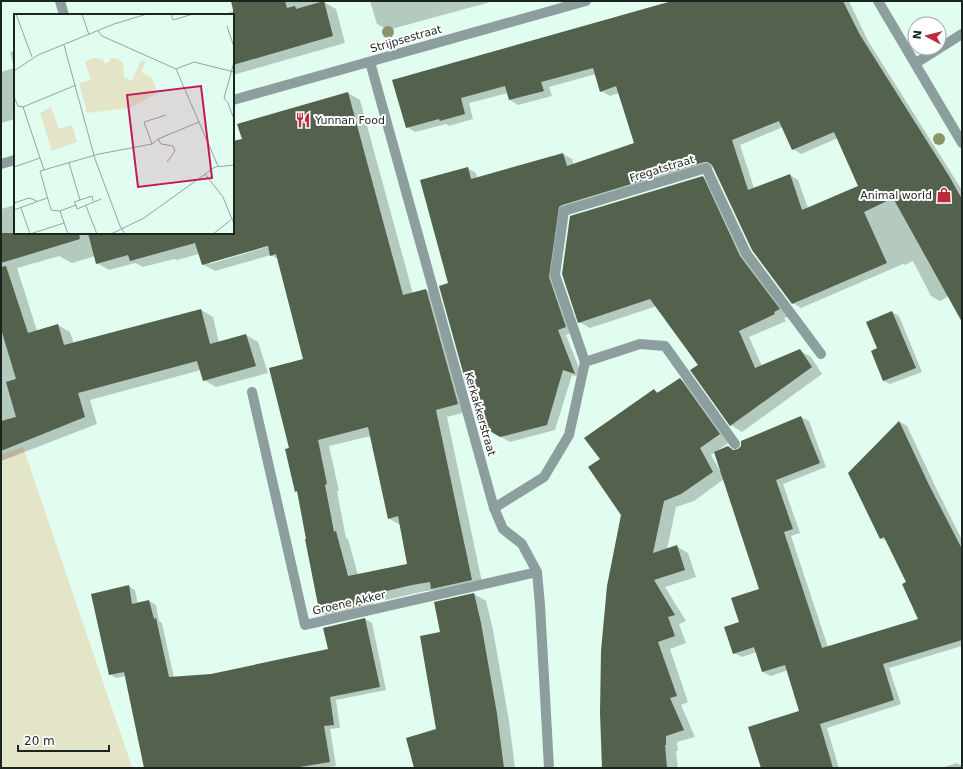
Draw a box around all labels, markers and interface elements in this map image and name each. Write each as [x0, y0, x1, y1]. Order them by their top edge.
inset map [14, 14, 234, 234]
north arrow [907, 16, 947, 56]
street label: Strijpsestraat [369, 22, 444, 55]
text: N [911, 29, 925, 40]
restaurant icon: Yunnan Food [294, 111, 312, 129]
place label: Yunnan Food [314, 114, 385, 127]
street label: Fregatstraat [628, 153, 697, 185]
shop icon: Animal world [935, 186, 953, 204]
place label: Animal world [860, 189, 932, 202]
street label: Kerkakkerstraat [462, 370, 498, 458]
street label: Groene Akker [311, 588, 387, 618]
scale bar [18, 727, 109, 753]
text: 20 m [24, 734, 55, 748]

